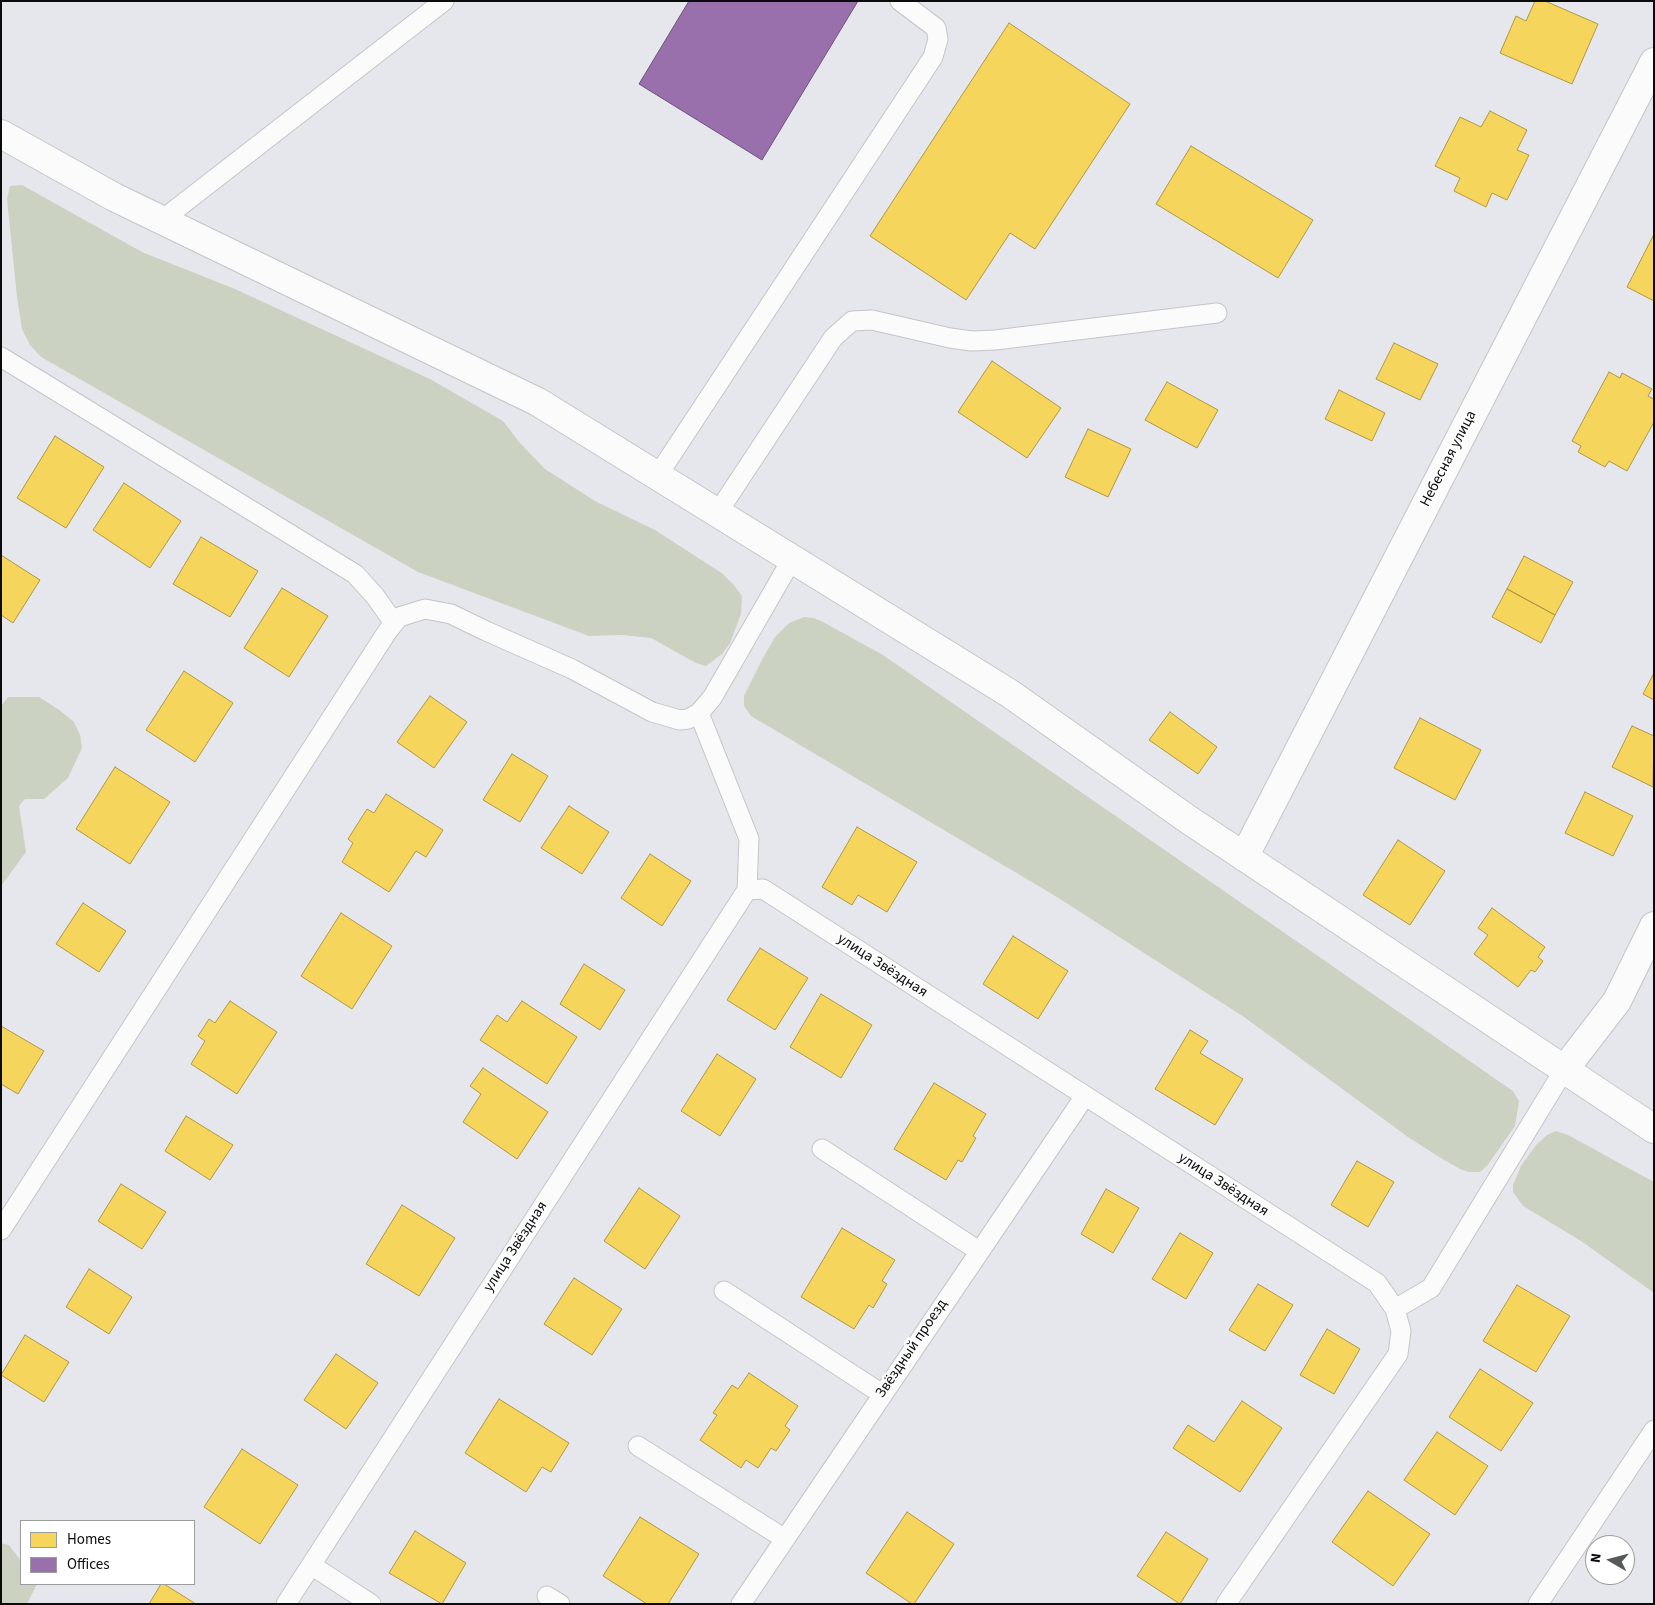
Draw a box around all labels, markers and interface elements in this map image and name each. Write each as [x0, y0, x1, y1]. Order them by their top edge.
street label: Небесная улица [1417, 408, 1481, 510]
street label: улица Звёздная [833, 930, 931, 1002]
street label: улица Звёздная [1174, 1149, 1272, 1221]
street label: улица Звёздная [480, 1198, 552, 1296]
street label: Звёздный проезд [872, 1296, 952, 1402]
legend [20, 1520, 195, 1585]
text: Homes [67, 1529, 111, 1550]
north arrow [1585, 1535, 1635, 1585]
text: N [1586, 1552, 1607, 1564]
text: Offices [67, 1554, 110, 1575]

